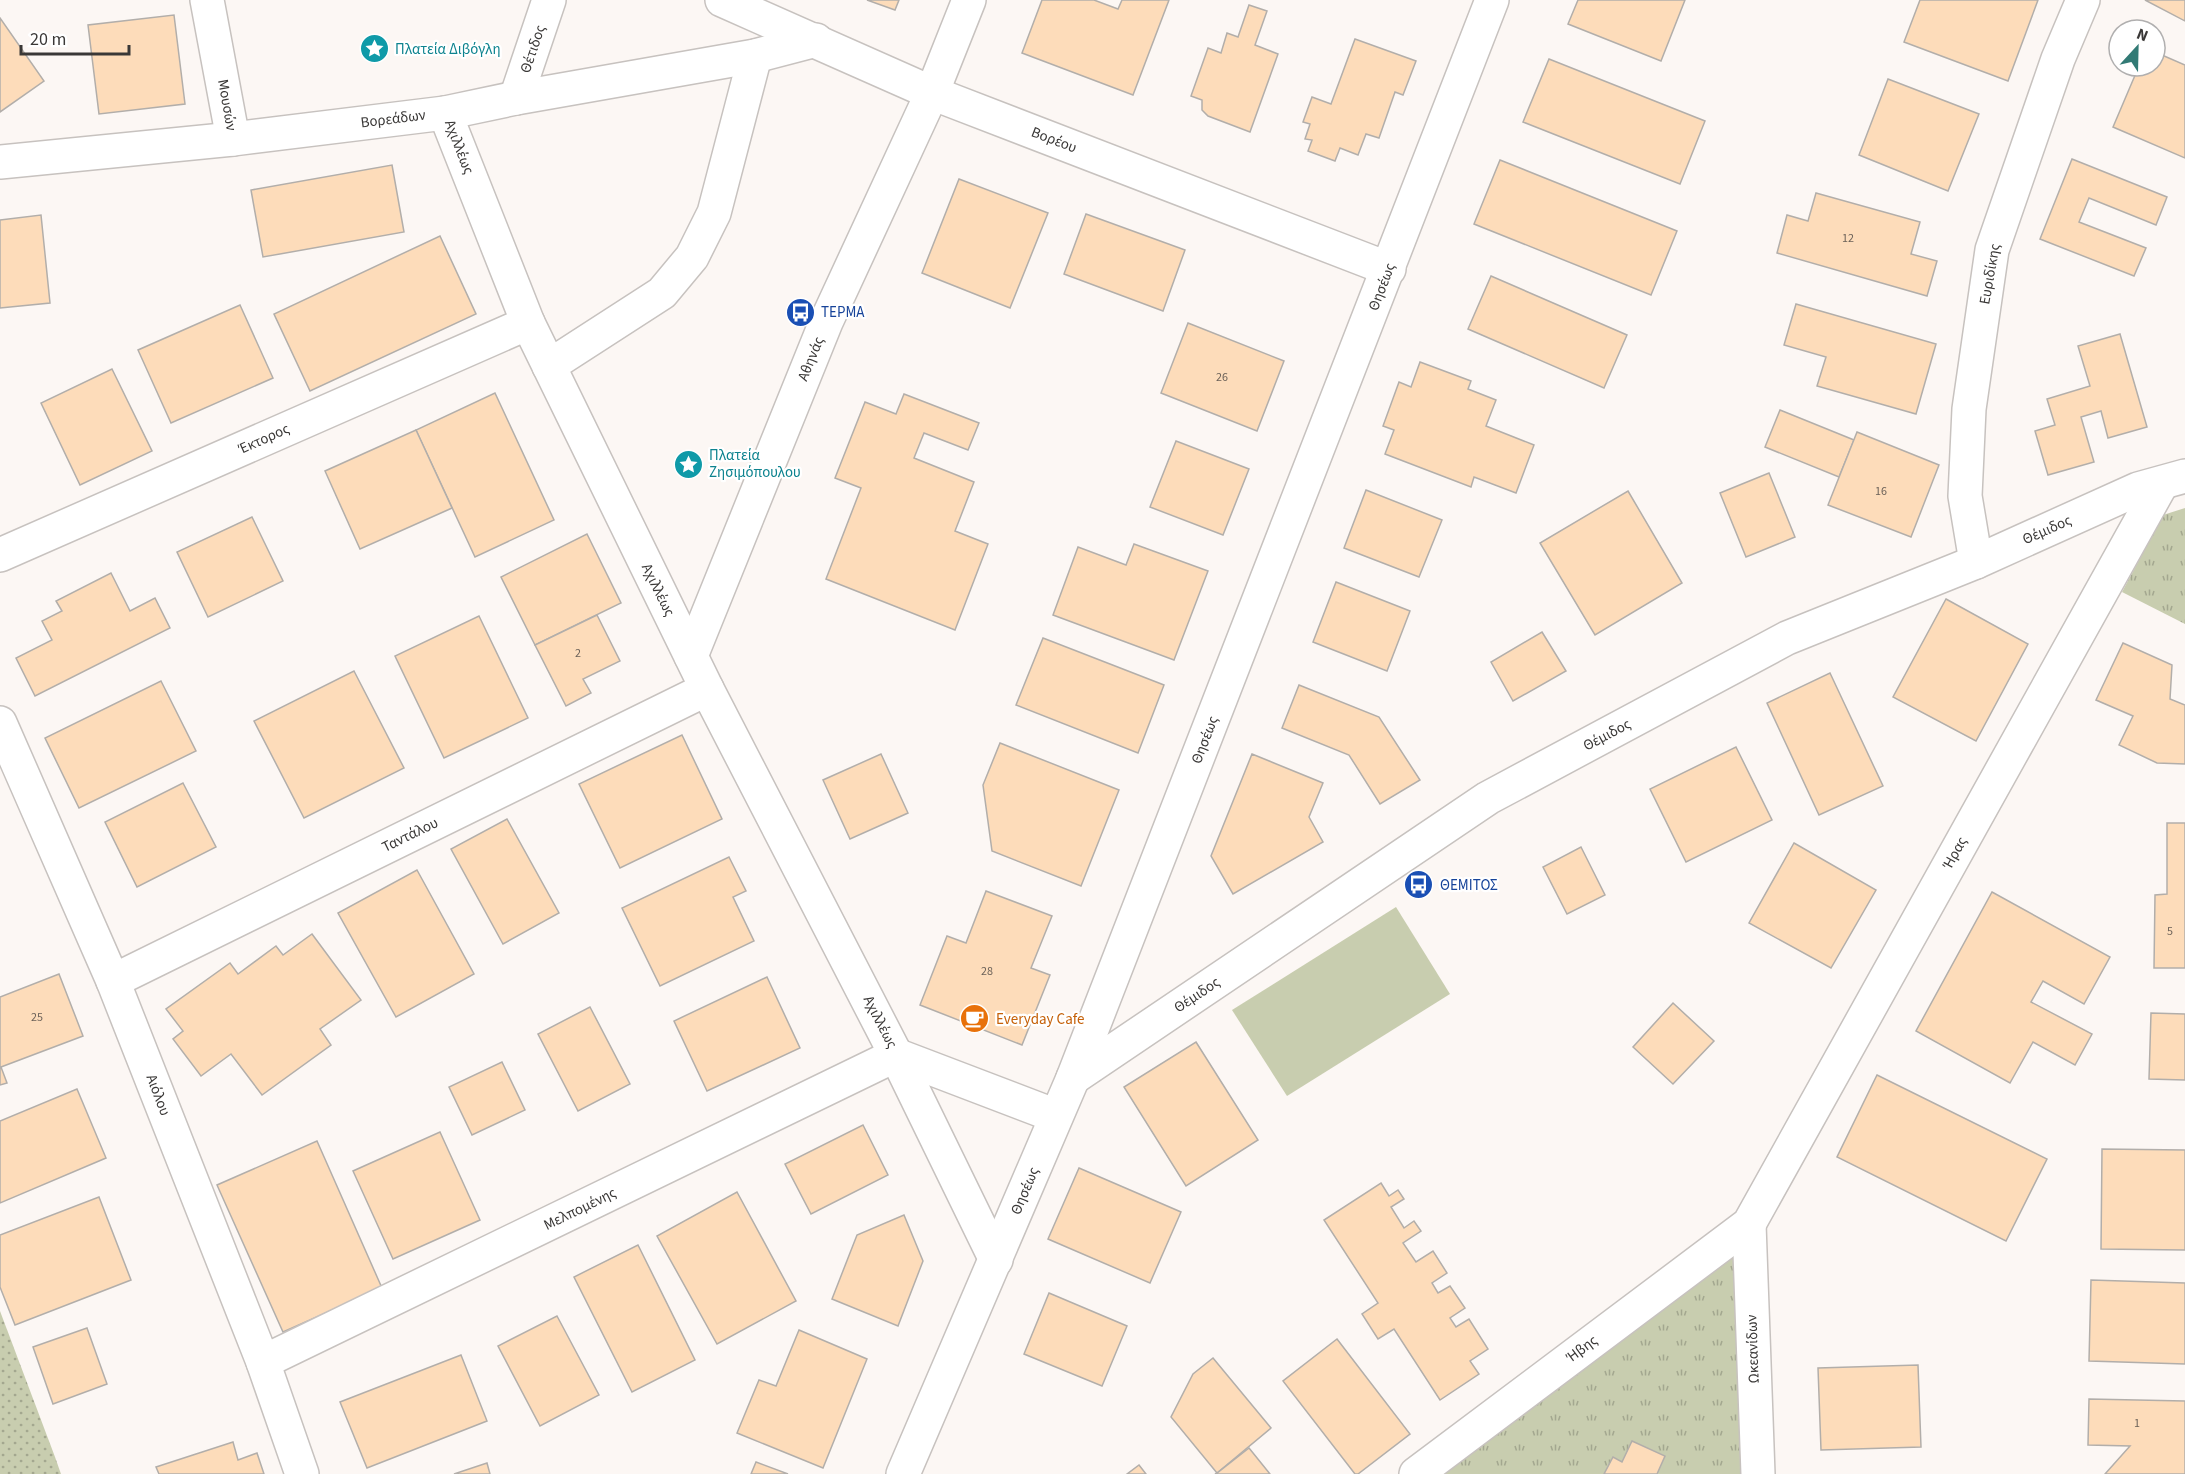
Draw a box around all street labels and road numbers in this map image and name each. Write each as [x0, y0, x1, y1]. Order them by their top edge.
street label: Θέτιδος [515, 22, 551, 76]
street label: Μουσών [212, 78, 242, 132]
street label: Βορεάδων [359, 105, 427, 133]
street label: Αχιλλέως [439, 117, 479, 178]
street label: Βορέου [1028, 122, 1080, 158]
street label: Ευριδίκης [1974, 241, 2006, 306]
street label: Θησέως [1363, 260, 1401, 314]
street label: Αθηνάς [793, 333, 830, 384]
street label: Έκτορος [234, 418, 293, 460]
street label: Θέμιδος [2019, 510, 2075, 550]
street label: Αχιλλέως [636, 560, 680, 621]
street label: Θησέως [1186, 713, 1224, 767]
street label: Θέμιδος [1579, 713, 1635, 756]
street label: Ταντάλου [378, 812, 442, 858]
street label: Ήρας [1937, 833, 1973, 874]
street label: Θέμιδος [1170, 972, 1225, 1018]
street label: Αχιλλέως [858, 992, 902, 1052]
street label: Αιόλου [141, 1071, 175, 1119]
street label: Θησέως [1006, 1164, 1045, 1218]
street label: Μελπομένης [540, 1182, 620, 1236]
street label: Ωκεανίδων [1741, 1314, 1765, 1384]
street label: Ήβης [1561, 1330, 1602, 1368]

